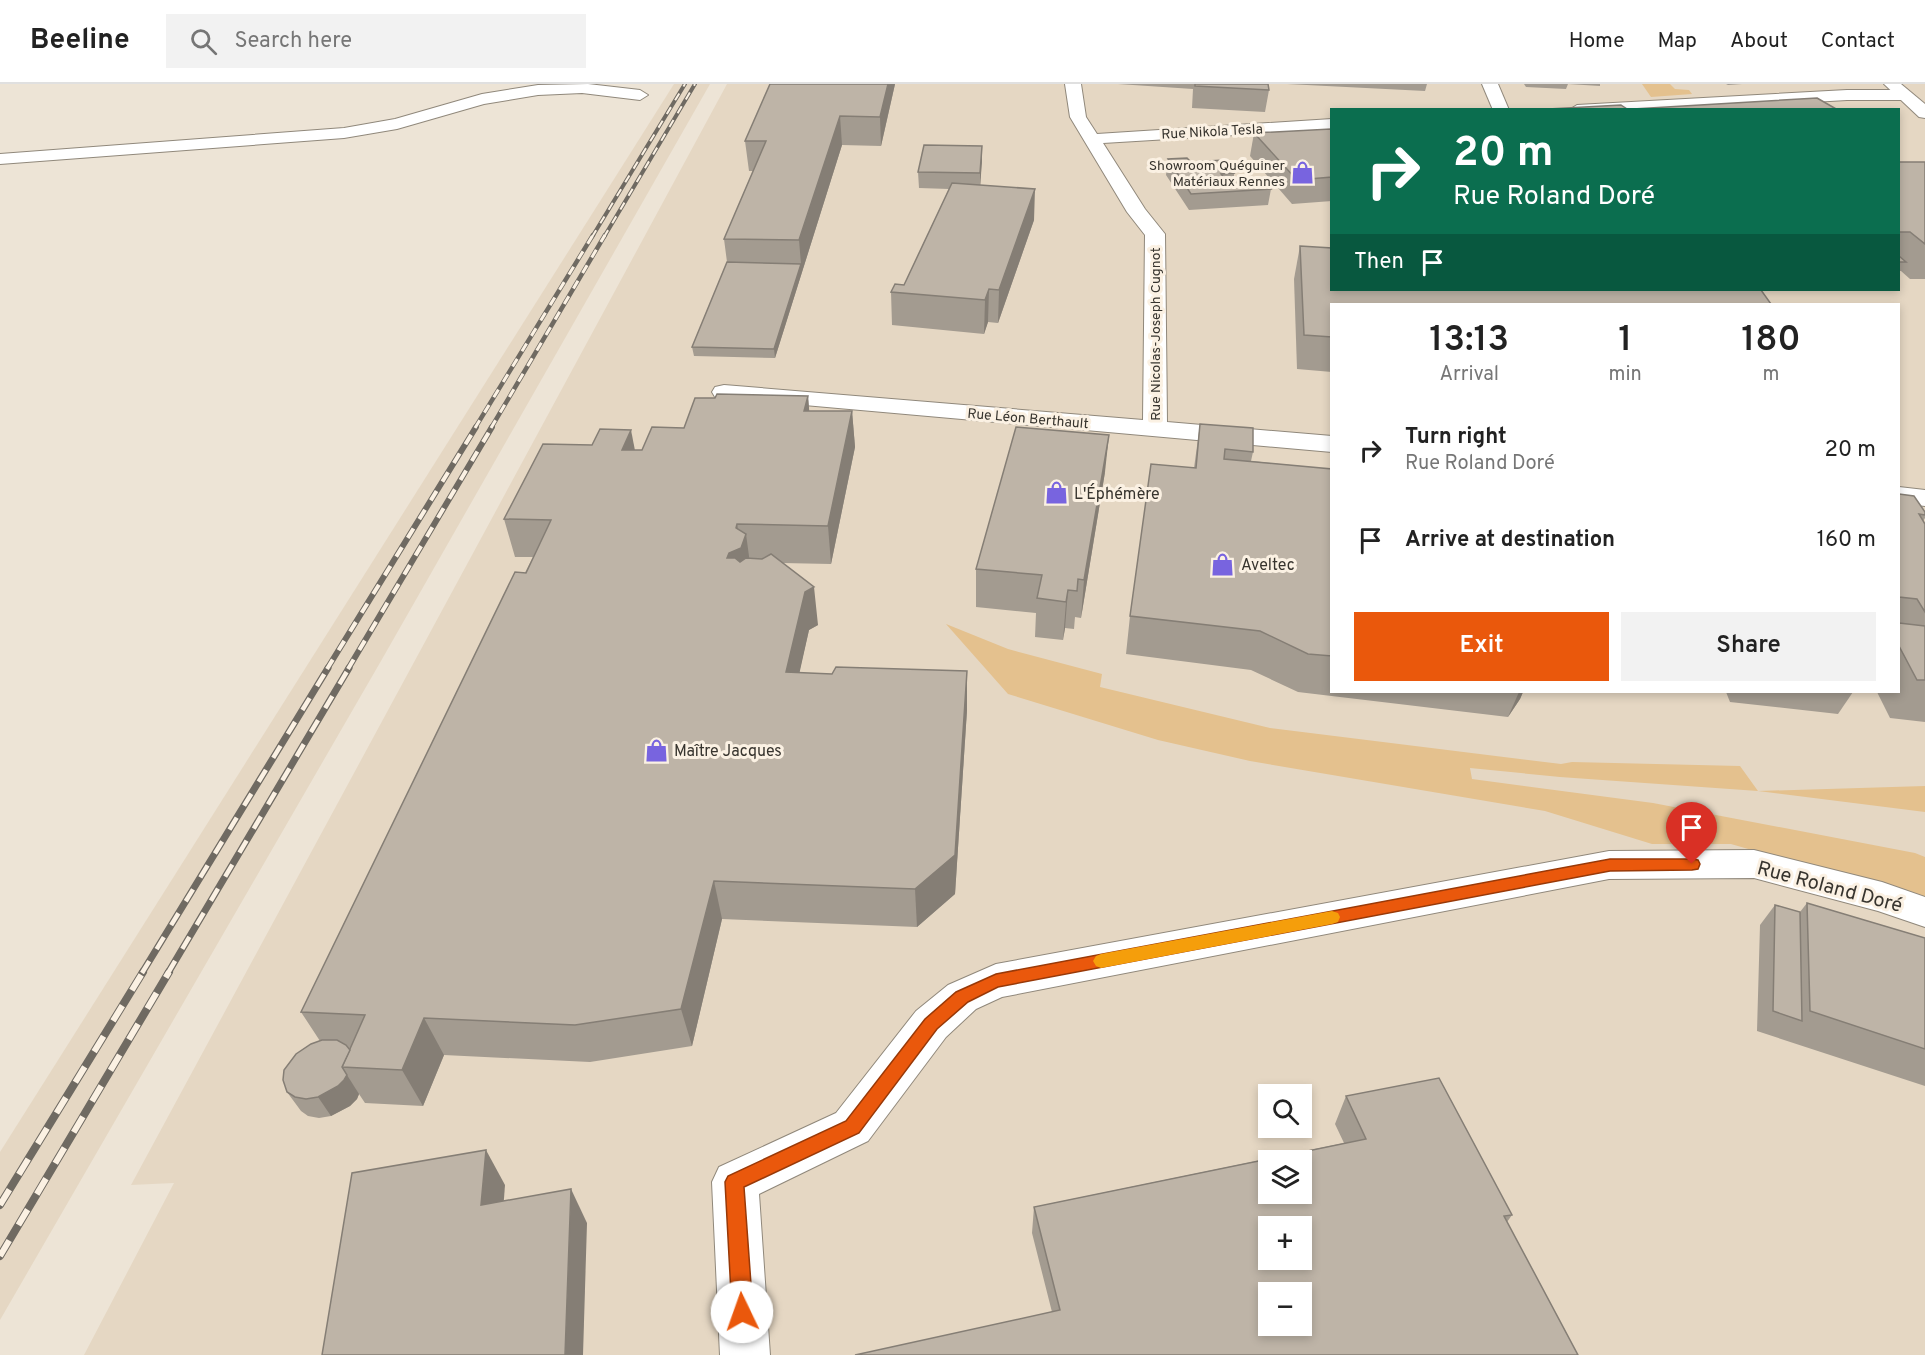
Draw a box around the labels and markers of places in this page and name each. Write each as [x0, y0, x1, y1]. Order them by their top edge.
place label: Showroom Quéguiner Matériaux Rennes [1149, 158, 1286, 191]
shop icon: Showroom Quéguiner Matériaux Rennes [1290, 160, 1316, 186]
shop icon: L'Éphémère [1043, 480, 1069, 506]
place label: L'Éphémère [1074, 483, 1160, 505]
shop icon: Aveltec [1210, 551, 1236, 577]
place label: Aveltec [1241, 556, 1295, 576]
shop icon: Maître Jacques [643, 737, 669, 763]
place label: Maître Jacques [674, 742, 782, 762]
pin [1666, 802, 1717, 864]

